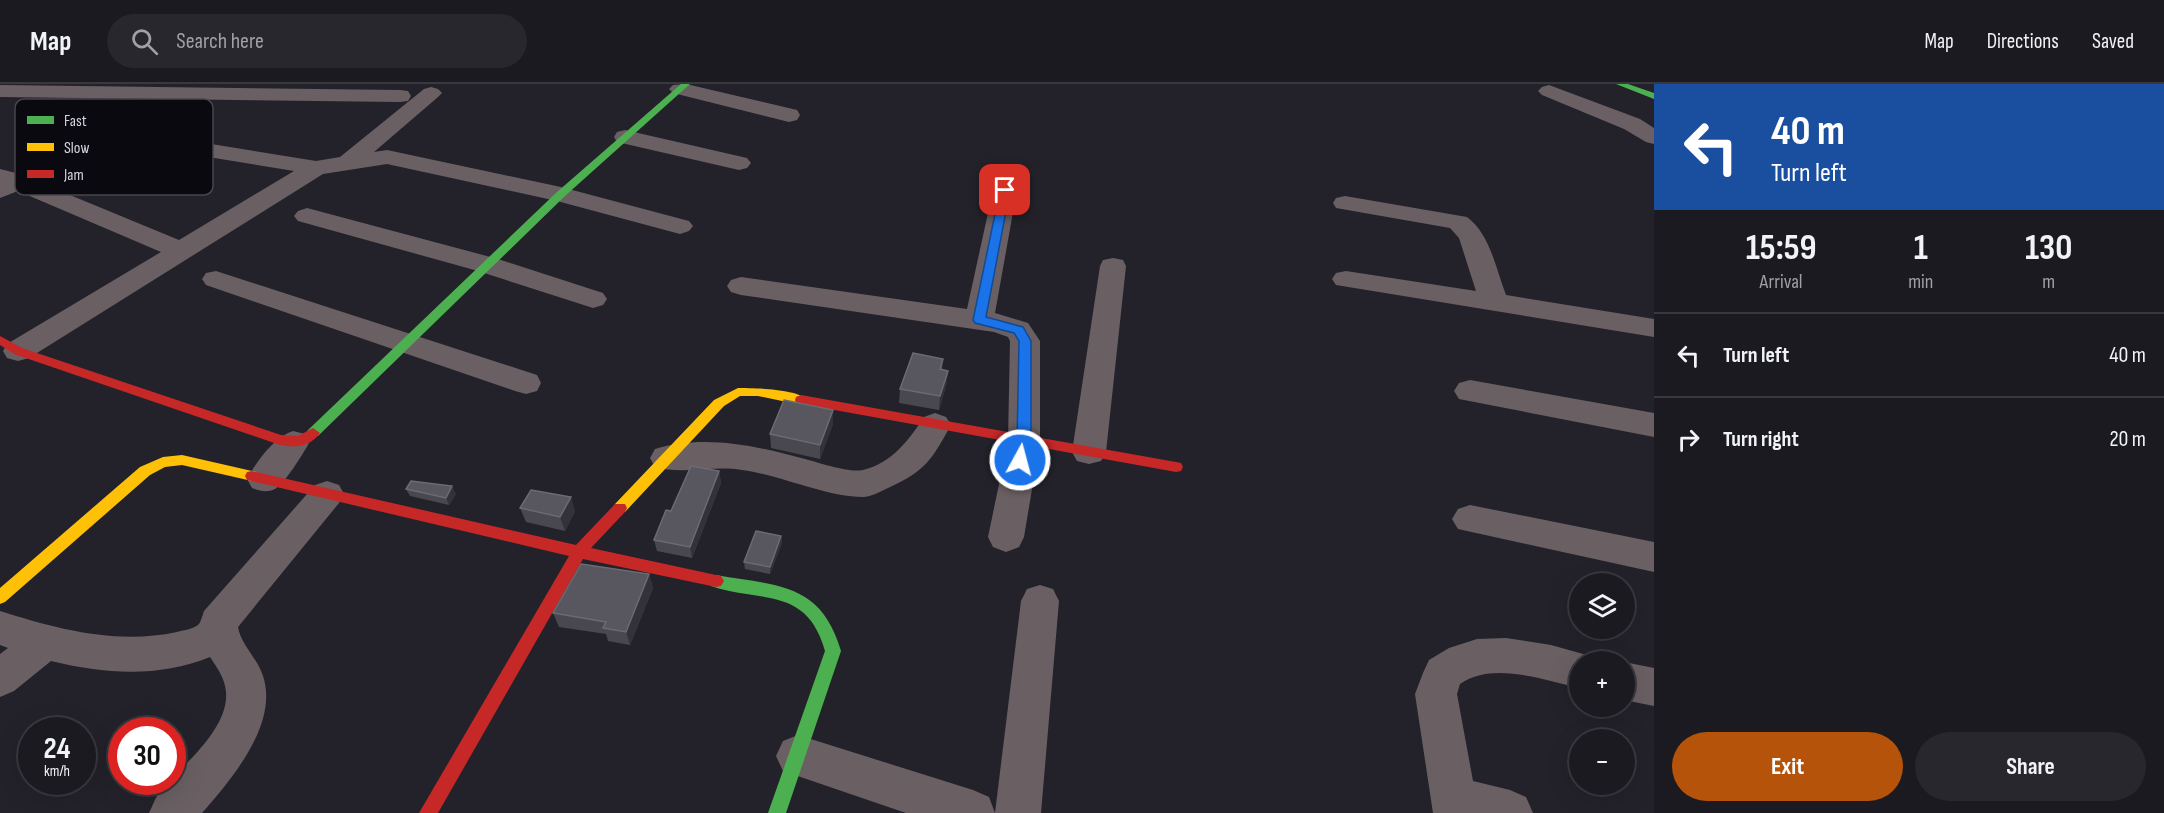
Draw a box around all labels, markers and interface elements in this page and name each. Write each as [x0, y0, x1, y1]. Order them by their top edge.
search box [107, 14, 527, 68]
text: Map [30, 25, 71, 58]
icon: search [128, 25, 161, 58]
text: Search here [176, 28, 264, 55]
text: Map [1924, 29, 1954, 54]
text: Directions [1987, 29, 2059, 54]
text: Saved [2092, 29, 2134, 54]
legend [15, 99, 213, 195]
text: 40 m [1771, 106, 1845, 157]
icon: left [1672, 108, 1750, 186]
text: Fast [64, 112, 87, 131]
text: Slow [64, 139, 89, 158]
text: Turn left [1771, 157, 1847, 189]
pin [979, 164, 1030, 215]
text: Jam [63, 166, 84, 185]
icon: arrive [988, 173, 1021, 206]
text: 15:59 [1746, 227, 1817, 270]
text: 1 [1914, 227, 1928, 270]
text: 130 [2025, 227, 2072, 270]
text: Arrival [1760, 270, 1803, 294]
text: min [1908, 270, 1933, 294]
text: m [2042, 270, 2055, 294]
icon: left [1672, 339, 1705, 372]
text: Turn left [1723, 342, 1789, 369]
text: 40 m [2109, 342, 2146, 369]
icon: right [1672, 423, 1705, 456]
text: Turn right [1723, 426, 1799, 453]
text: 20 m [2110, 426, 2146, 453]
position arrow [988, 428, 1052, 492]
map controls [1569, 573, 1635, 795]
button: layers [1569, 573, 1635, 639]
button: + [1569, 651, 1635, 717]
speed limit sign: 30 [108, 717, 186, 795]
button: − [1569, 729, 1635, 795]
text: 24 [44, 731, 70, 767]
button: Exit [1672, 732, 1903, 801]
button: Share [1915, 732, 2146, 801]
text: km/h [44, 762, 70, 781]

